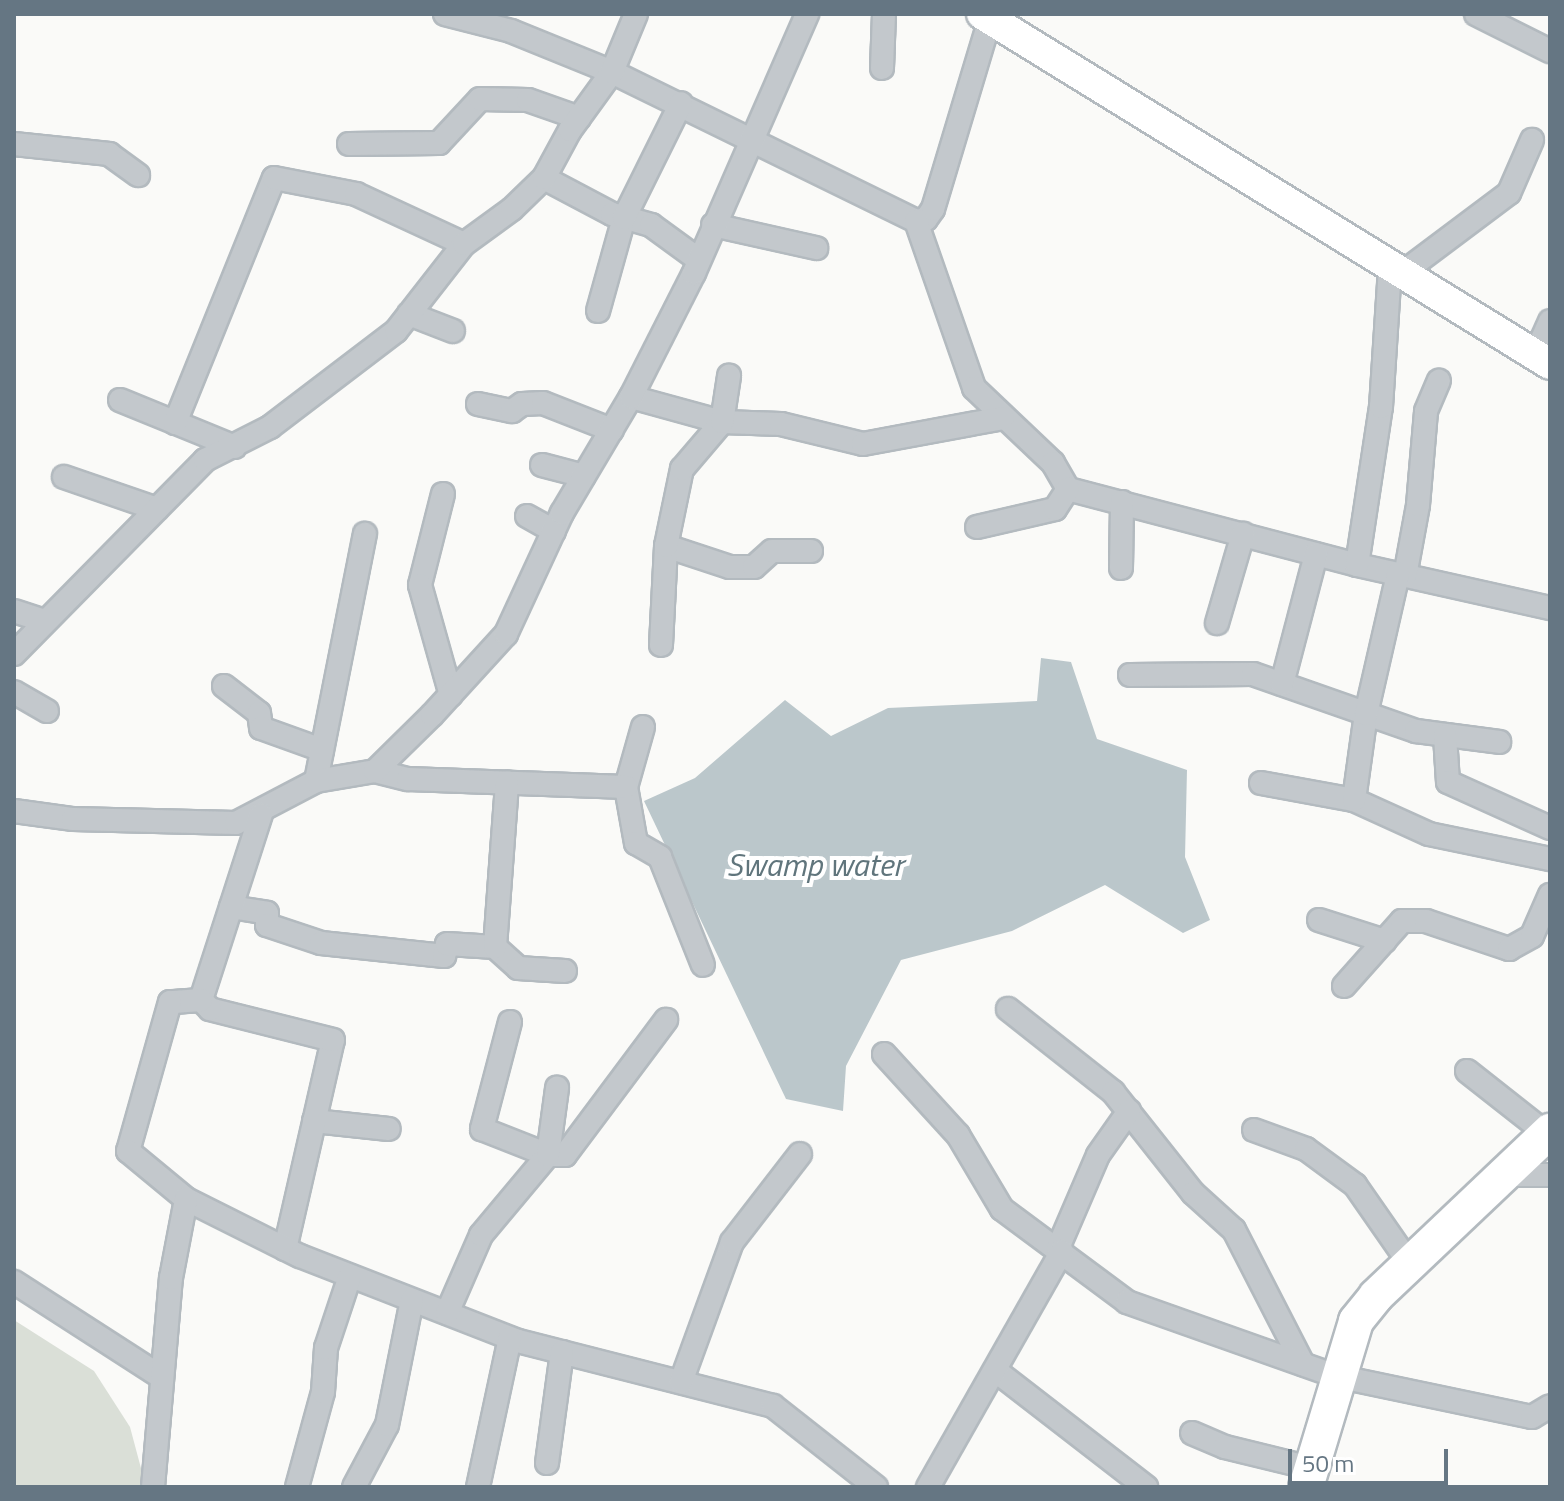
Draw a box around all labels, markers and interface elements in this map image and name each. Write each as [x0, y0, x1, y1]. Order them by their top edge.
water label: Swamp water [727, 845, 903, 883]
scale bar [1292, 1433, 1452, 1483]
text: 50 m [1302, 1445, 1354, 1481]

